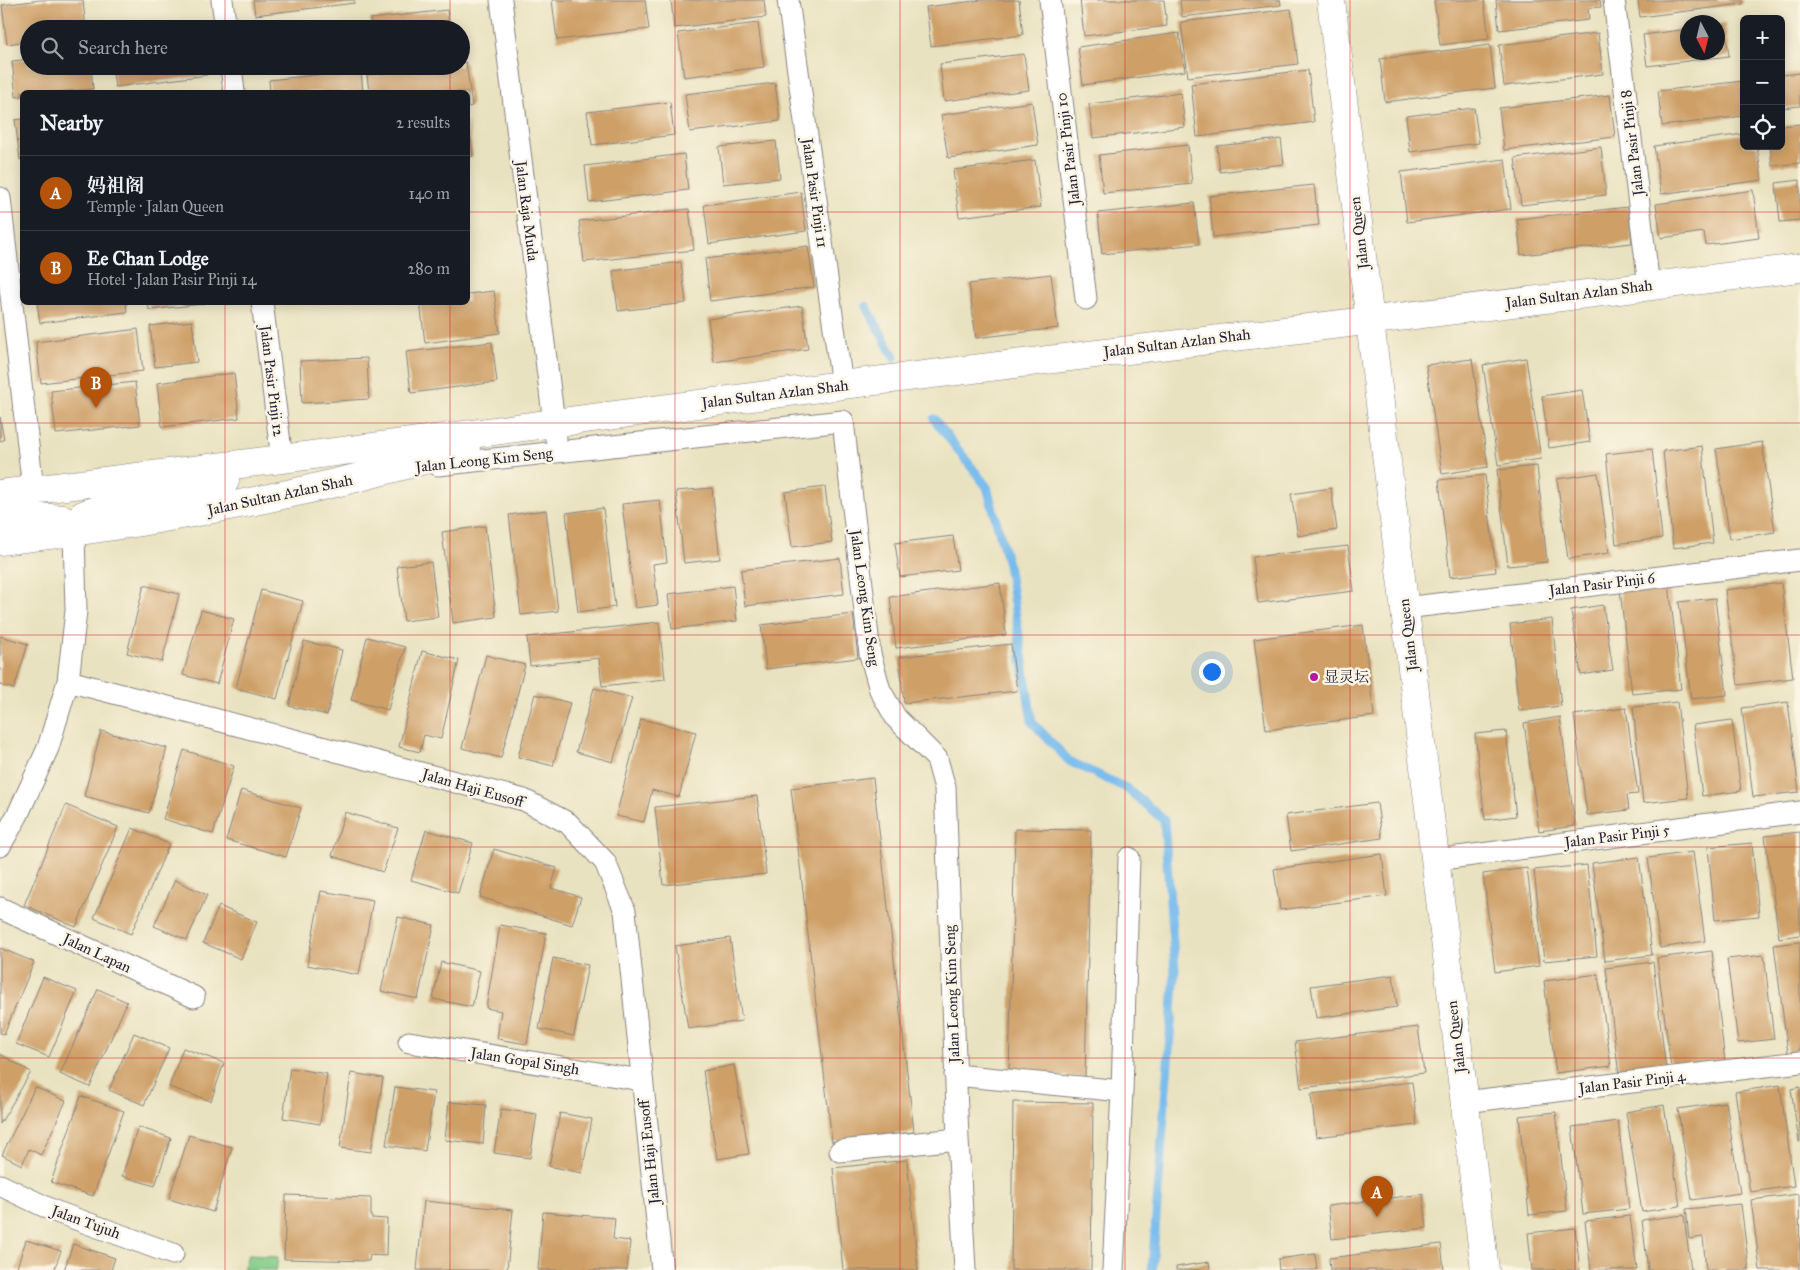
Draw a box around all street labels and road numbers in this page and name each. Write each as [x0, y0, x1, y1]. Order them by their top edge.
street label: Jalan Pasir Pinji 8 [1617, 89, 1649, 199]
street label: Jalan Pasir Pinji 10 [1052, 92, 1085, 208]
street label: Jalan Pasir Pinji 11 [797, 135, 832, 249]
street label: Jalan Raja Muda [511, 158, 542, 263]
street label: Jalan Queen [1346, 196, 1374, 272]
street label: Jalan Sultan Azlan Shah [1503, 276, 1654, 313]
street label: Jalan Pasir Pinji 12 [255, 322, 288, 438]
street label: Jalan Sultan Azlan Shah [1101, 325, 1252, 362]
street label: Jalan Sultan Azlan Shah [699, 376, 850, 413]
street label: Jalan Leong Kim Seng [413, 444, 555, 477]
street label: Jalan Sultan Azlan Shah [204, 471, 355, 521]
street label: Jalan Leong Kim Seng [845, 527, 884, 669]
street label: Jalan Pasir Pinji 6 [1546, 568, 1657, 601]
street label: Jalan Queen [1395, 598, 1423, 674]
street label: Jalan Haji Eusoff [418, 764, 529, 813]
street label: Jalan Pasir Pinji 5 [1561, 821, 1671, 853]
street label: Jalan Leong Kim Seng [941, 924, 964, 1065]
street label: Jalan Lapan [58, 929, 134, 978]
street label: Jalan Queen [1443, 1000, 1471, 1076]
street label: Jalan Gopal Singh [467, 1043, 581, 1080]
street label: Jalan Pasir Pinji 4 [1576, 1066, 1687, 1099]
street label: Jalan Haji Eusoff [634, 1096, 665, 1207]
street label: Jalan Tujuh [47, 1201, 123, 1244]

